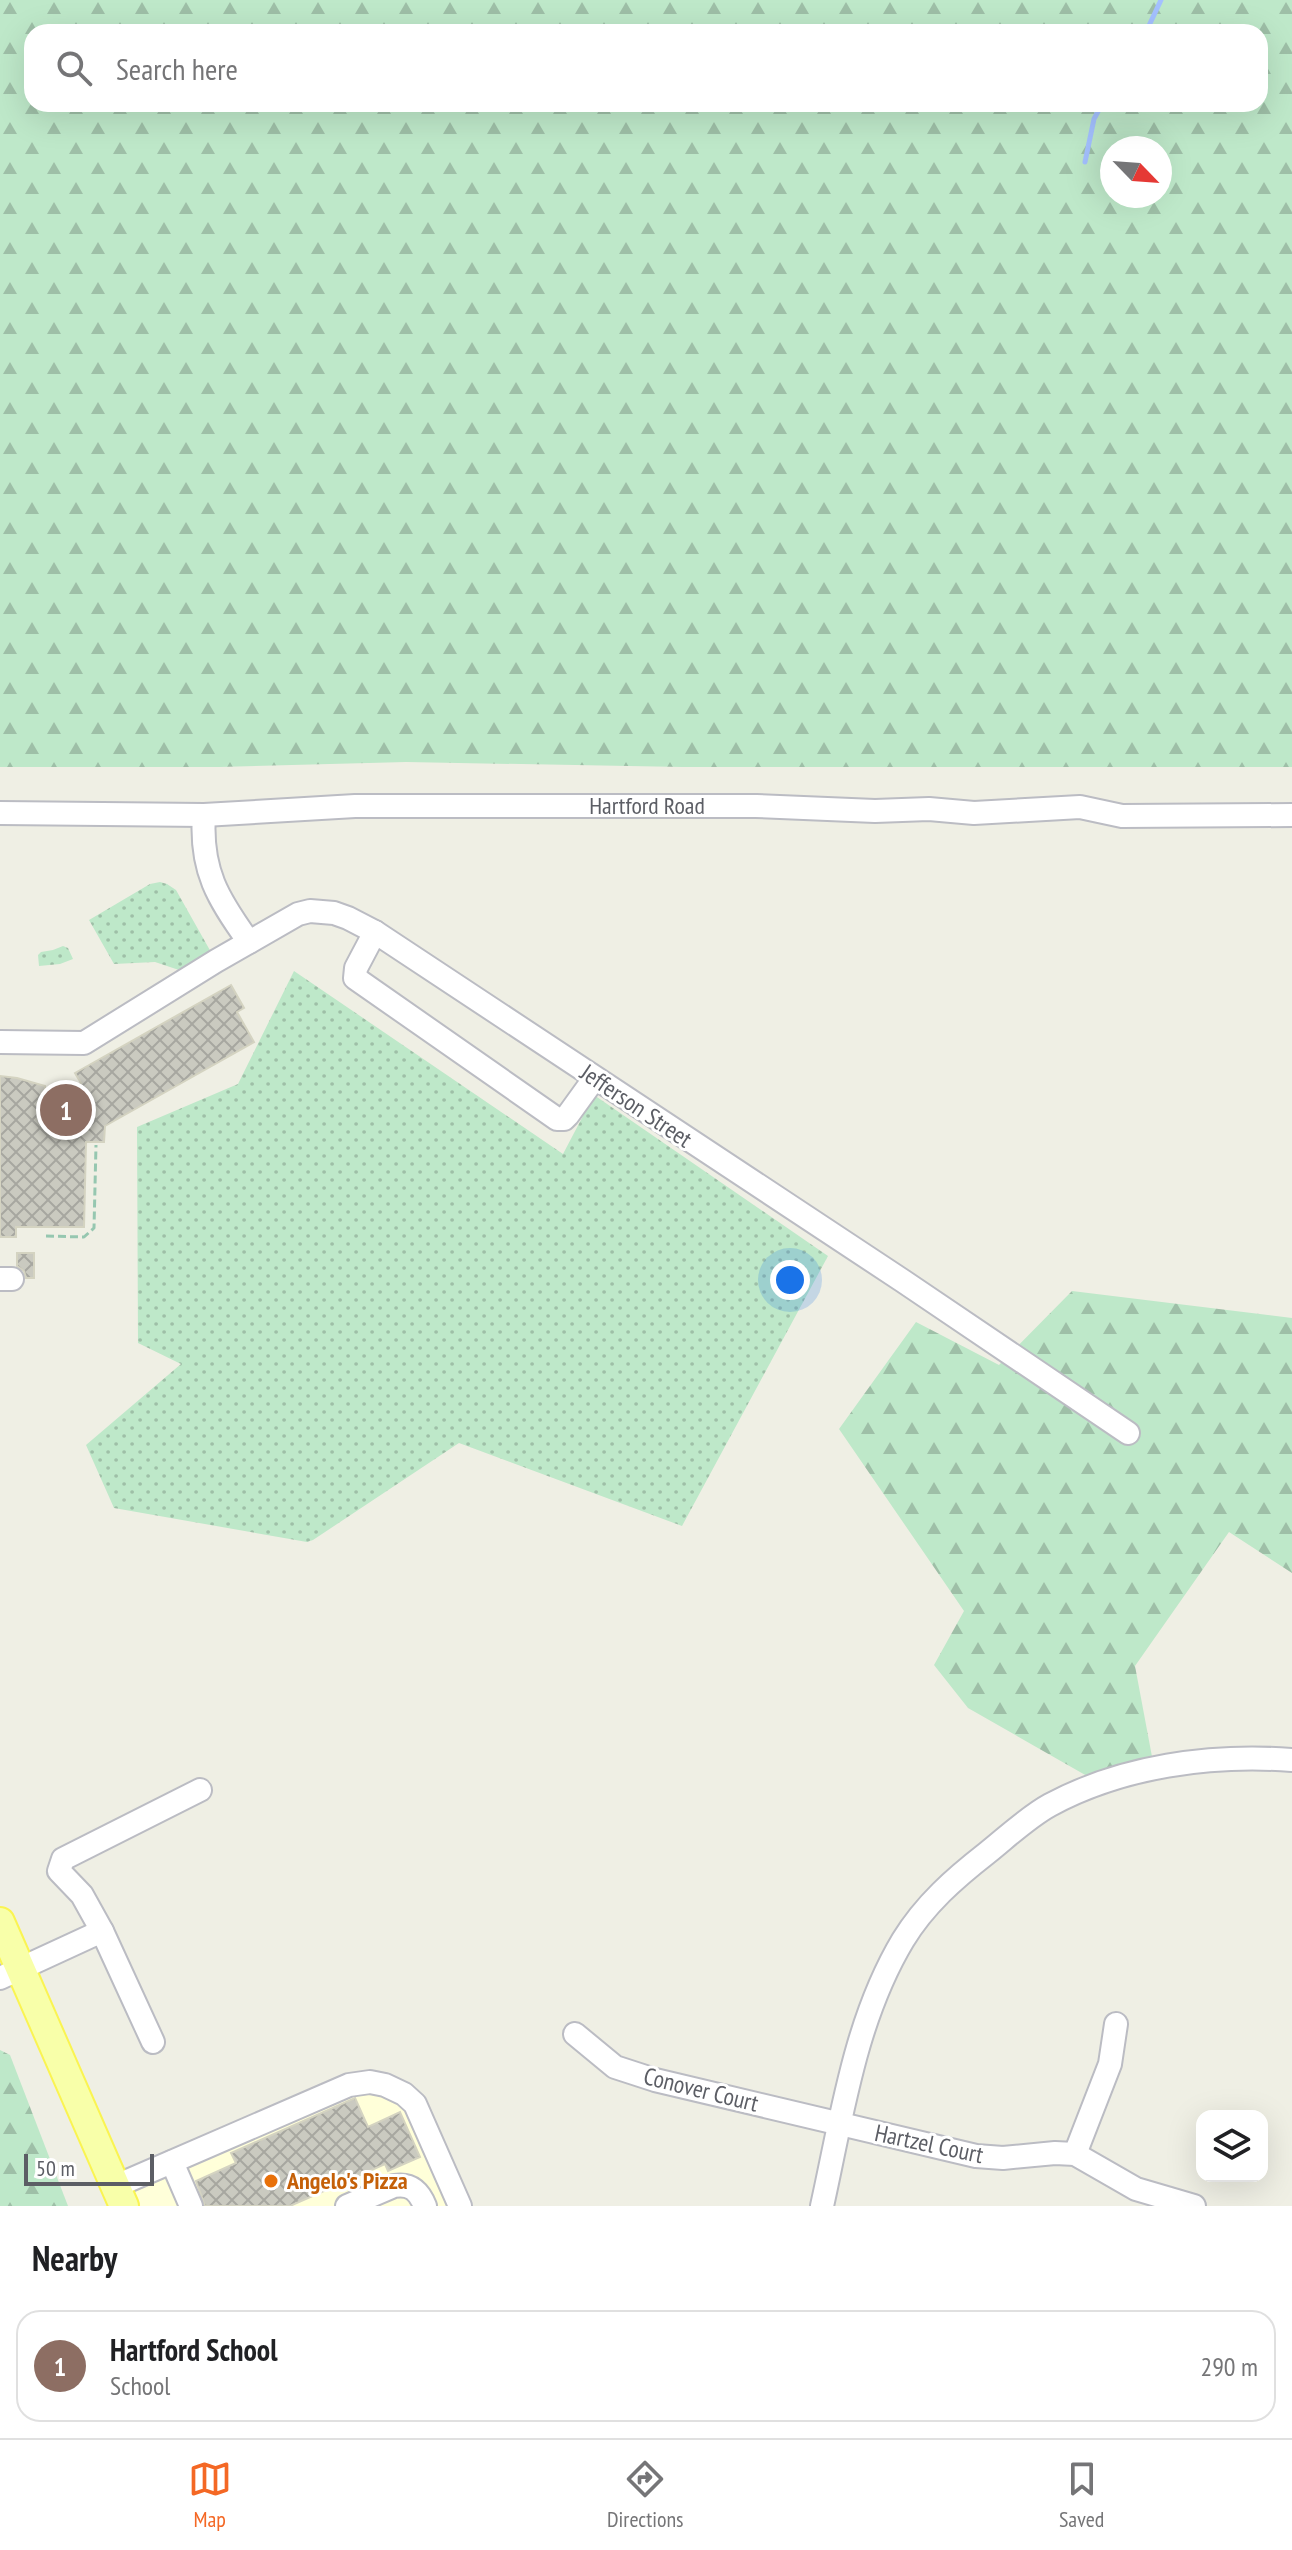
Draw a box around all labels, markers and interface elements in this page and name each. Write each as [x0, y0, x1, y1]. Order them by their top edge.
search box [24, 24, 1268, 112]
icon: search [52, 46, 96, 90]
text: Search here [116, 49, 238, 88]
north arrow [1100, 136, 1172, 208]
street label: Hartford Road [589, 790, 705, 821]
street label: Jefferson Street [574, 1056, 698, 1154]
pin: 1 [40, 1080, 92, 1140]
your location [770, 1260, 810, 1300]
street label: Conover Court [641, 2060, 762, 2119]
map controls [1196, 2110, 1268, 2182]
button: layers [1196, 2110, 1268, 2182]
street label: Hartzel Court [872, 2117, 987, 2170]
scale bar [24, 2150, 154, 2186]
text: 50 m [36, 2154, 75, 2182]
place label: Angelo's Pizza [286, 2165, 408, 2196]
marker: Angelo's Pizza [262, 2172, 280, 2190]
text: Nearby [32, 2236, 117, 2280]
text: Hartford School [110, 2330, 277, 2369]
text: 1 [54, 2350, 66, 2383]
text: 290 m [1200, 2350, 1258, 2383]
text: School [110, 2369, 170, 2402]
tab: Map [188, 2457, 232, 2533]
tab: Directions [607, 2457, 684, 2533]
tab: Saved [1059, 2457, 1104, 2533]

